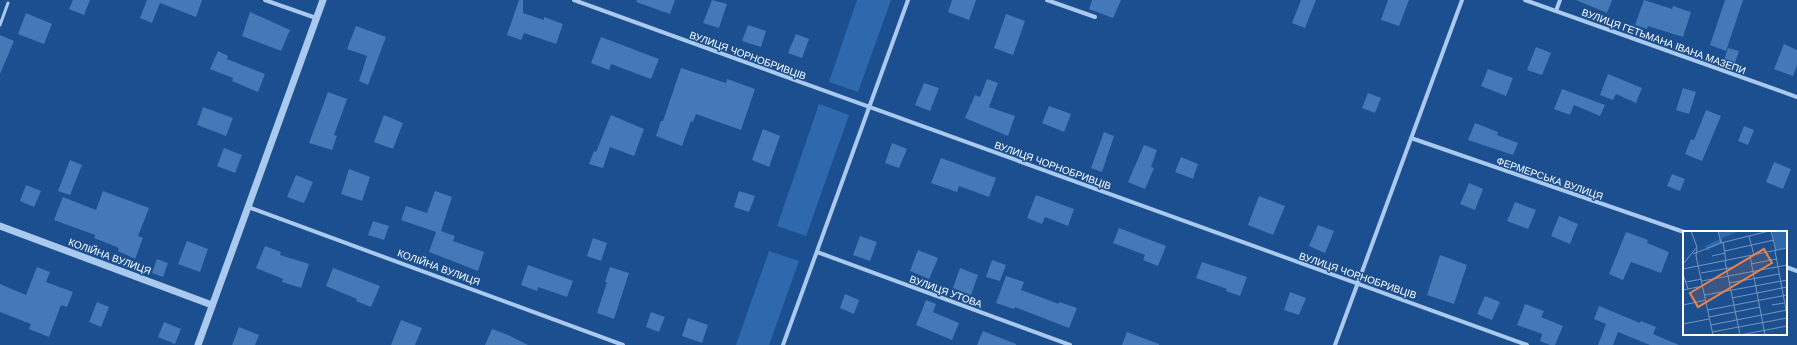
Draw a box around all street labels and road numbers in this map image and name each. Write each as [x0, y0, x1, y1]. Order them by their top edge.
street label: ВУЛИЦЯ ГЕТЬМАНА ІВАНА МАЗЕПИ [1580, 6, 1748, 77]
street label: ВУЛИЦЯ ЧОРНОБРИВЦІВ [688, 28, 808, 83]
street label: ВУЛИЦЯ ЧОРНОБРИВЦІВ [993, 138, 1113, 193]
street label: ФЕРМЕРСЬКА ВУЛИЦЯ [1495, 154, 1605, 203]
street label: КОЛІЙНА ВУЛИЦЯ [67, 235, 153, 277]
street label: КОЛІЙНА ВУЛИЦЯ [396, 246, 482, 288]
street label: ВУЛИЦЯ ЧОРНОБРИВЦІВ [1297, 249, 1419, 302]
street label: ВУЛИЦЯ УТОВА [908, 272, 984, 311]

